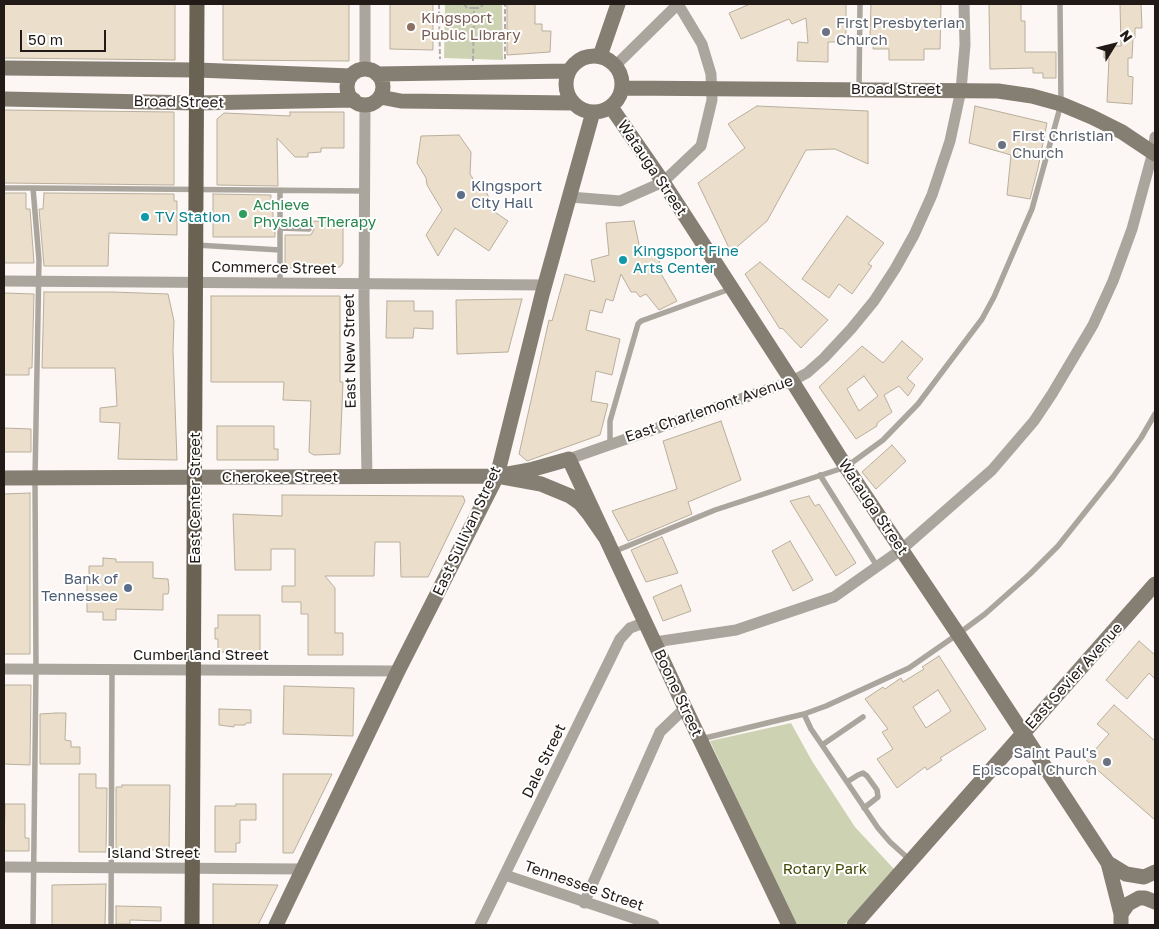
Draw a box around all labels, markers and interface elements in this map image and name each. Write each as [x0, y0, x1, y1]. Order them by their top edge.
place label: Kingsport Public Library [421, 9, 521, 44]
place label: First Presbyterian Church [836, 14, 965, 49]
scale bar [22, 20, 109, 52]
north arrow [1089, 20, 1139, 70]
marker: Kingsport Public Library [405, 21, 417, 33]
marker: First Presbyterian Church [820, 26, 832, 38]
text: N [1117, 27, 1137, 45]
text: 50 m [28, 30, 63, 48]
street label: Broad Street [851, 80, 941, 98]
street label: Broad Street [134, 92, 224, 112]
street label: Watauga Street [613, 117, 691, 219]
place label: First Christian Church [1012, 127, 1113, 162]
marker: First Christian Church [996, 139, 1008, 151]
place label: Kingsport City Hall [471, 177, 542, 212]
marker: Kingsport City Hall [455, 189, 467, 201]
place label: Achieve Physical Therapy [253, 196, 376, 231]
place label: TV Station [155, 208, 230, 226]
marker: Achieve Physical Therapy [237, 208, 249, 220]
marker: TV Station [139, 211, 151, 223]
place label: Kingsport Fine Arts Center [633, 242, 739, 277]
marker: Kingsport Fine Arts Center [617, 254, 629, 266]
street label: Commerce Street [211, 258, 337, 278]
street label: East New Street [340, 293, 360, 409]
street label: East Charlemont Avenue [623, 372, 795, 446]
street label: East Center Street [186, 432, 204, 564]
street label: Watauga Street [834, 456, 912, 558]
street label: East Sullivan Street [429, 463, 505, 599]
street label: Cherokee Street [222, 468, 338, 486]
place label: Bank of Tennessee [41, 570, 118, 605]
marker: Bank of Tennessee [122, 582, 134, 594]
street label: East Sevier Avenue [1022, 619, 1126, 733]
street label: Cumberland Street [133, 646, 269, 664]
street label: Boone Street [650, 647, 706, 739]
street label: Dale Street [518, 721, 570, 801]
place label: Saint Paul's Episcopal Church [972, 744, 1097, 779]
marker: Saint Paul's Episcopal Church [1101, 756, 1113, 768]
street label: Island Street [107, 844, 199, 862]
street label: Tennessee Street [522, 857, 646, 915]
park label: Rotary Park [783, 860, 867, 878]

